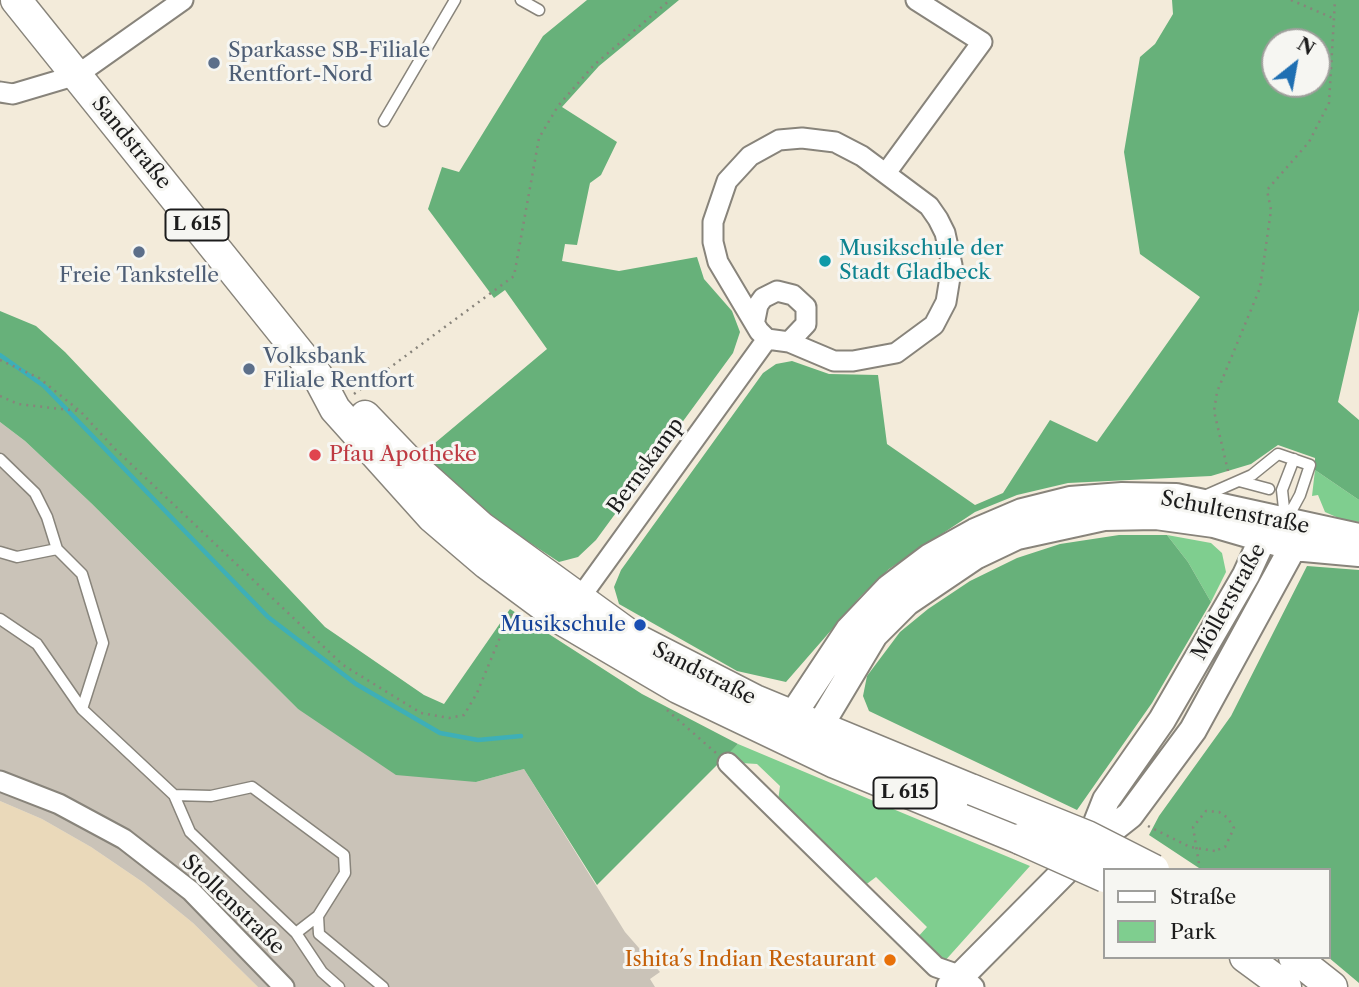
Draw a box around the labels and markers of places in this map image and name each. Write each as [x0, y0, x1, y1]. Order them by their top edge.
place label: Sparkasse SB-Filiale Rentfort-Nord [228, 38, 430, 88]
marker: Sparkasse SB-Filiale Rentfort-Nord [206, 55, 222, 71]
place label: Musikschule der Stadt Gladbeck [839, 236, 1004, 286]
marker: Freie Tankstelle [131, 244, 147, 260]
marker: Musikschule der Stadt Gladbeck [817, 253, 833, 269]
place label: Freie Tankstelle [59, 263, 219, 289]
place label: Volksbank Filiale Rentfort [263, 344, 414, 394]
marker: Volksbank Filiale Rentfort [241, 361, 257, 377]
place label: Pfau Apotheke [329, 442, 477, 468]
marker: Pfau Apotheke [307, 447, 323, 463]
place label: Musikschule [500, 612, 626, 638]
marker: Musikschule [632, 617, 648, 633]
place label: Ishita´s Indian Restaurant [625, 947, 876, 973]
marker: Ishita´s Indian Restaurant [882, 952, 898, 968]

